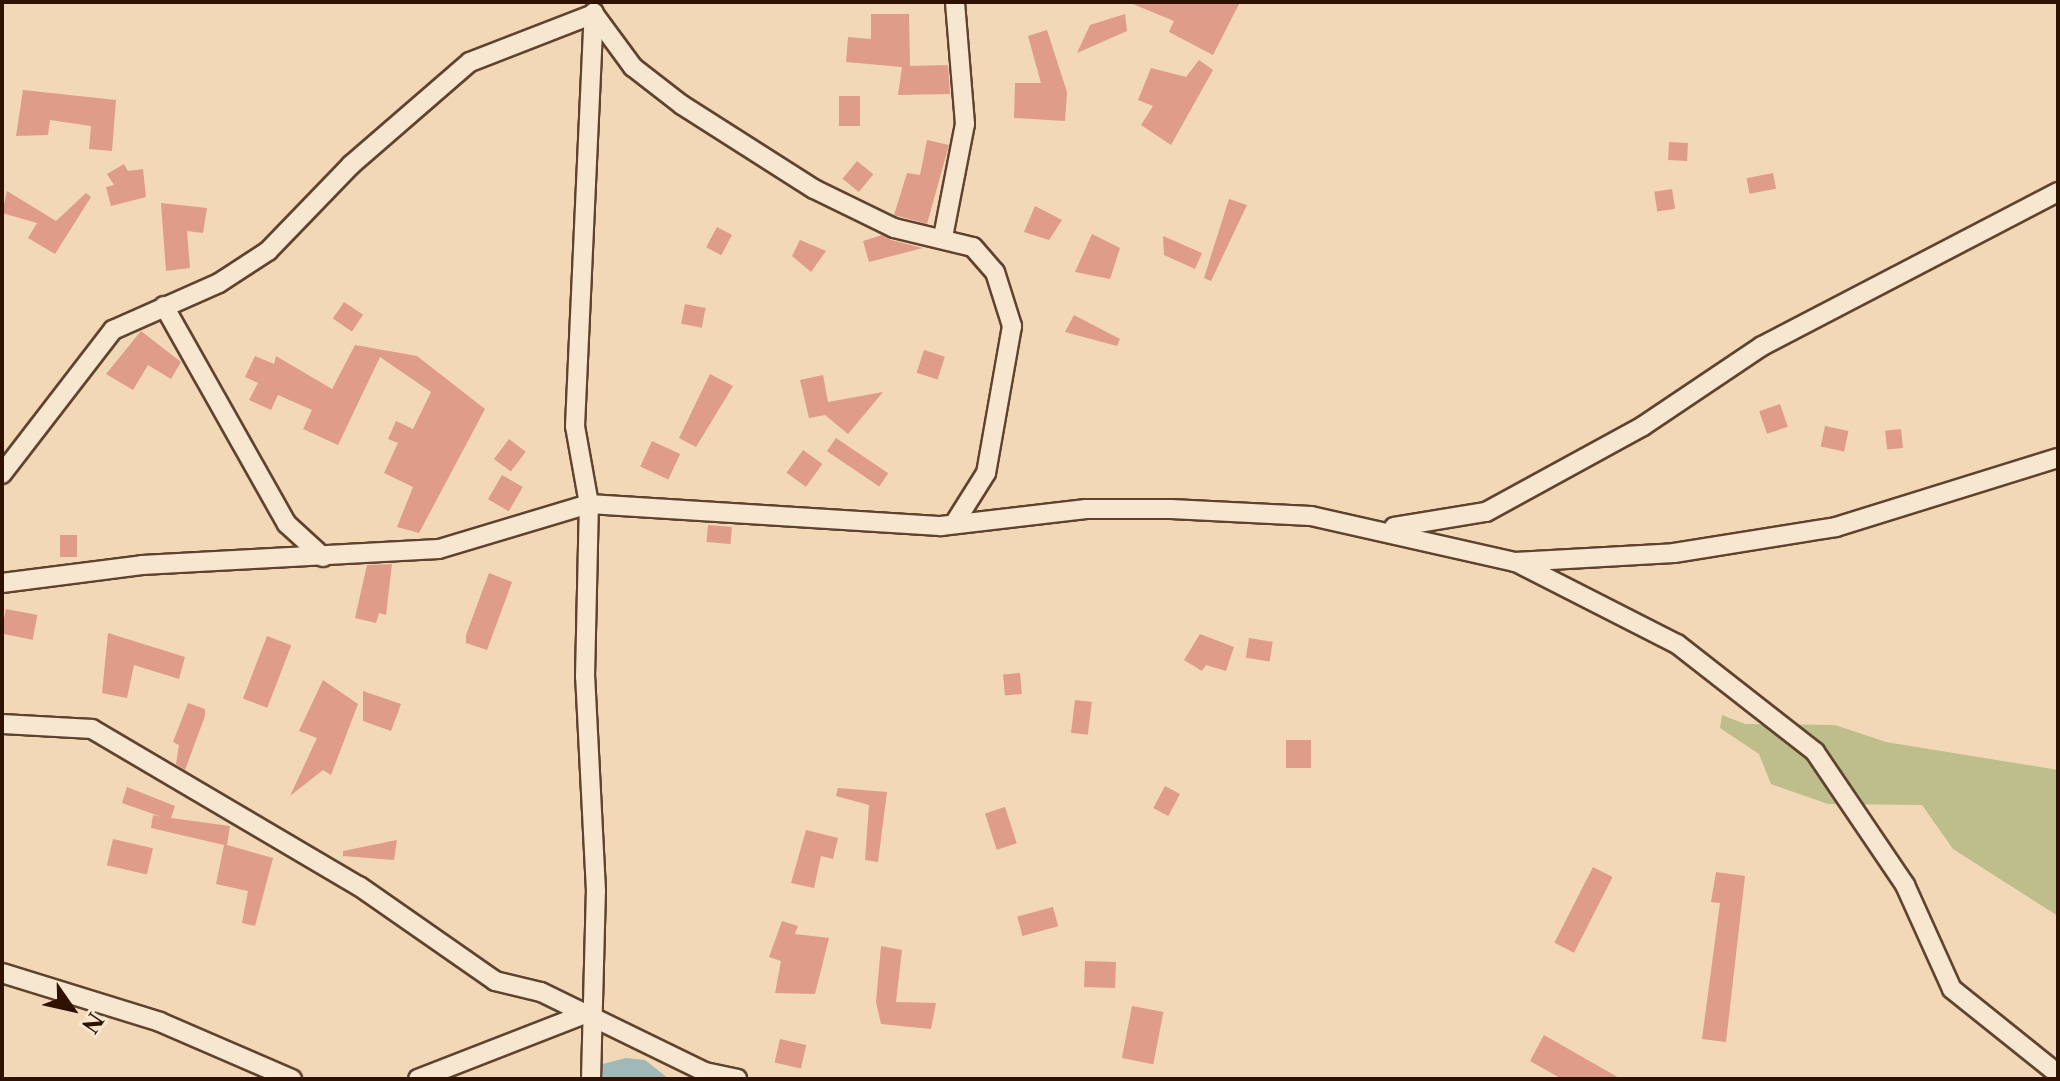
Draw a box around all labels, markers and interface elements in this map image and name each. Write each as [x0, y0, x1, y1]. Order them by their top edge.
north arrow [32, 969, 112, 1049]
text: N [76, 1007, 109, 1038]

